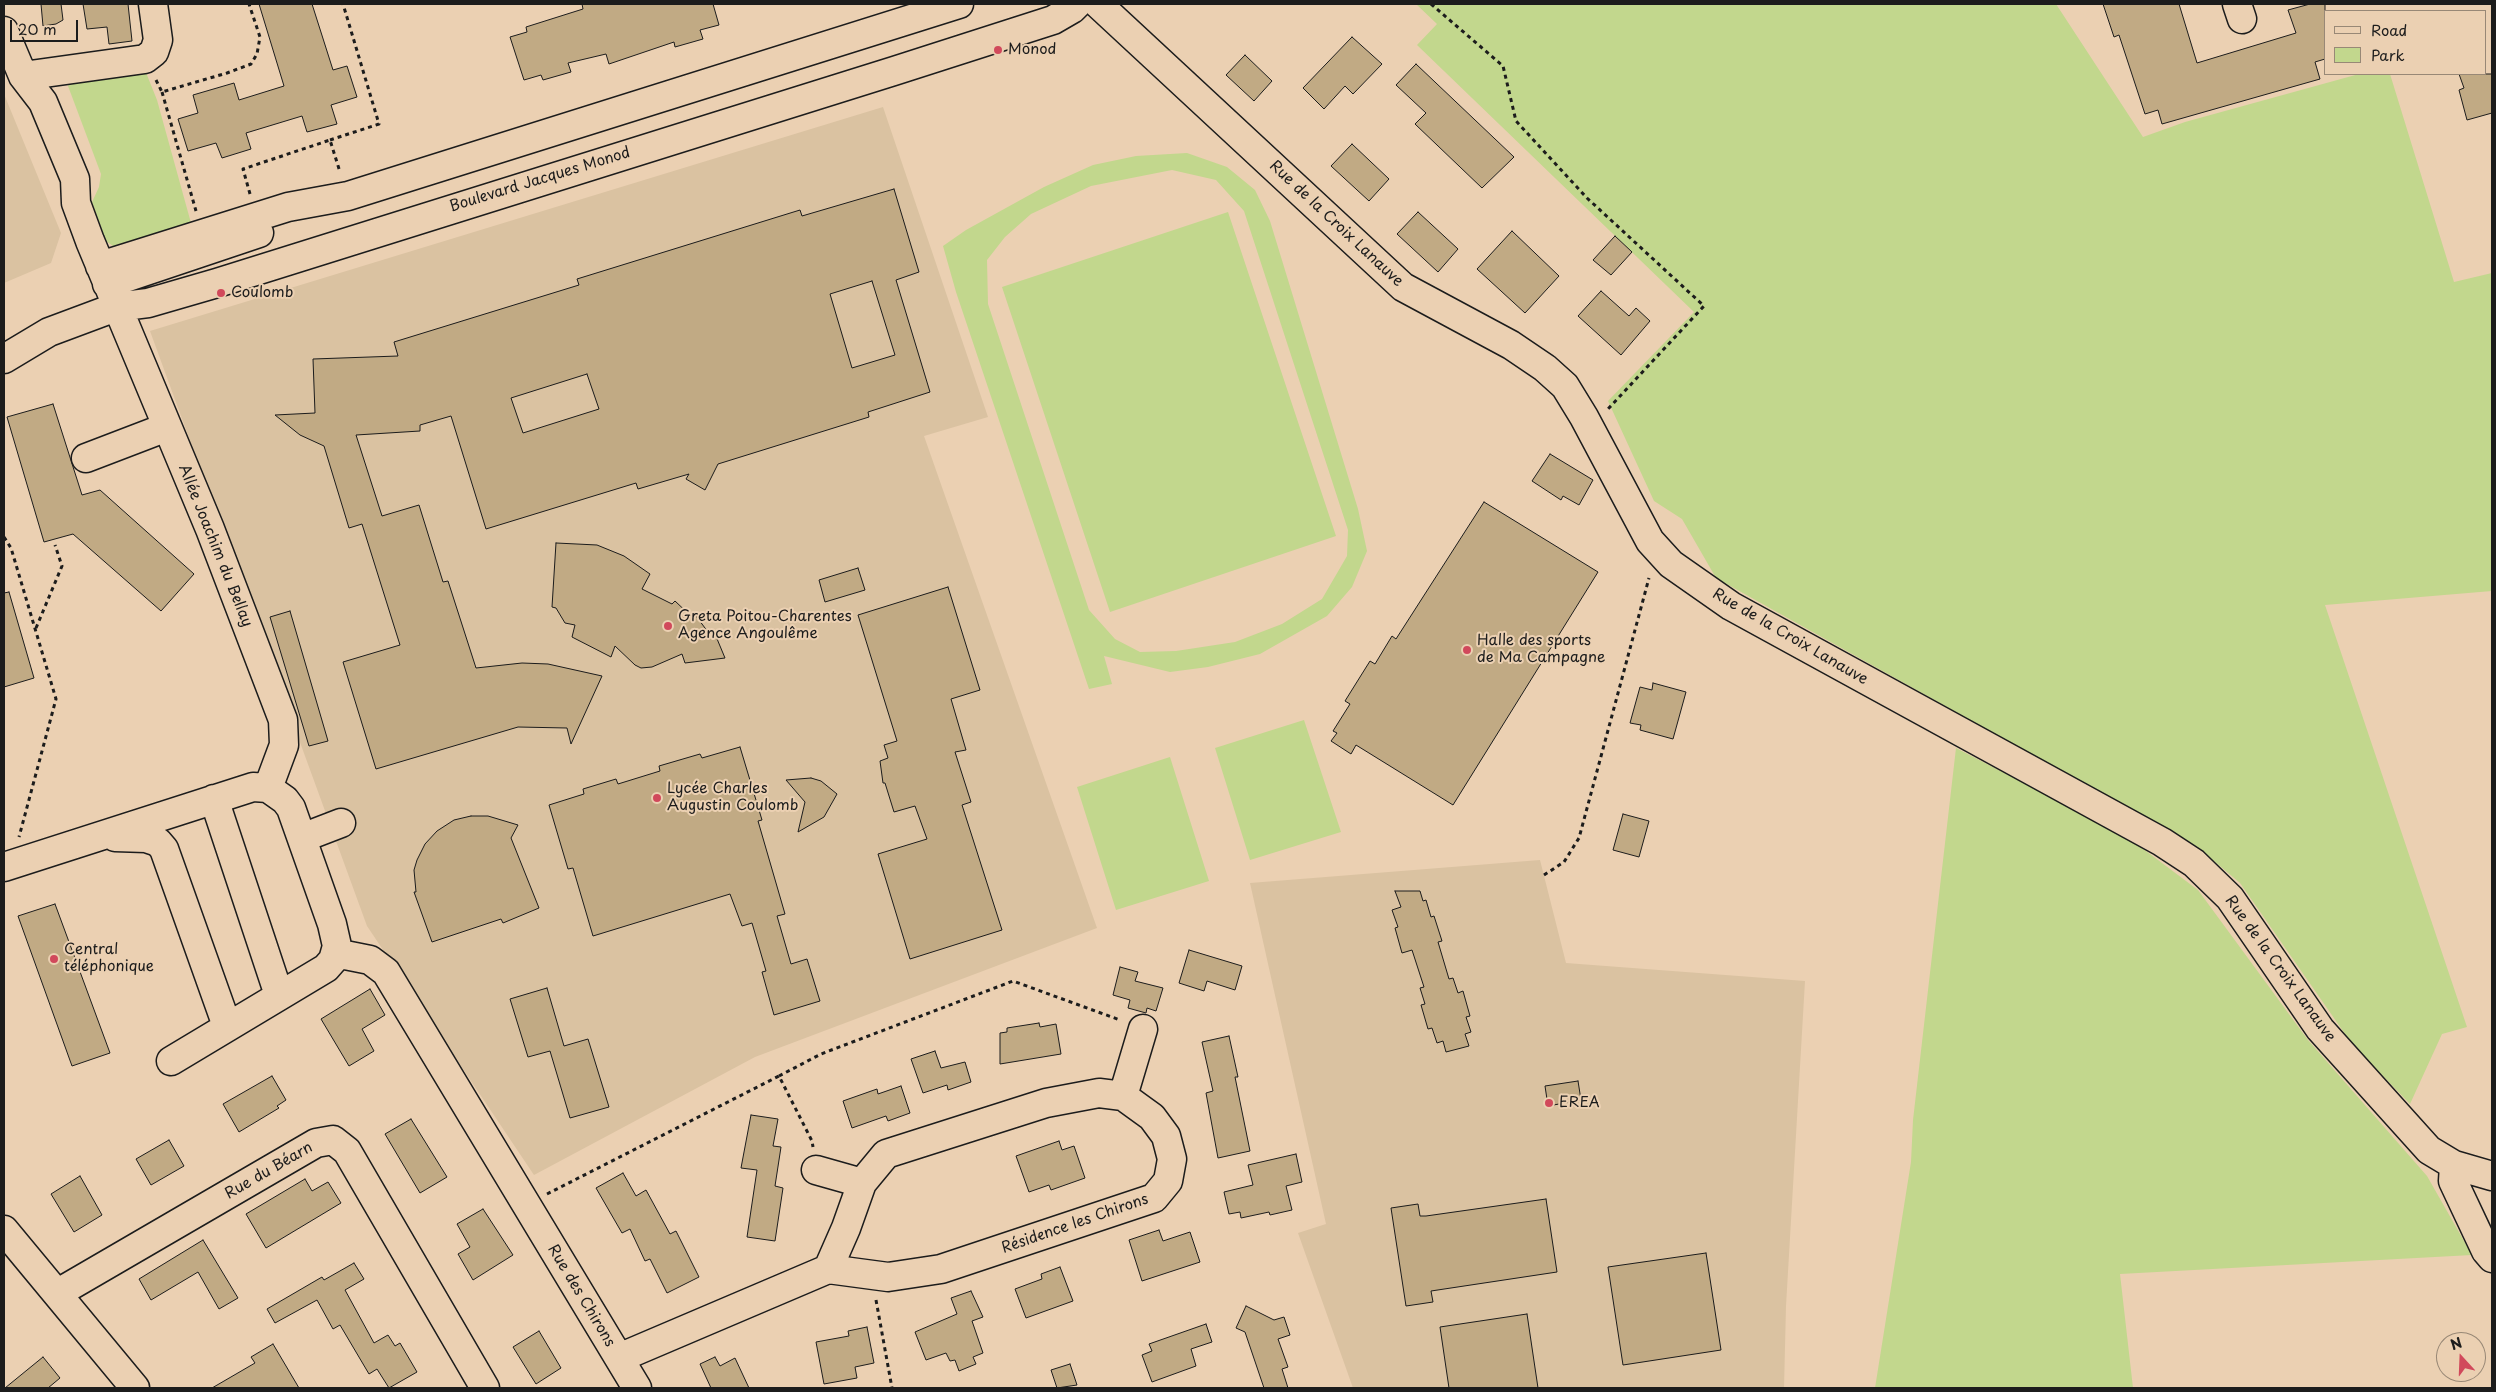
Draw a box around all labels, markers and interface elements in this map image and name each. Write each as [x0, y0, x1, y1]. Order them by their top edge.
scale bar [12, 10, 80, 42]
legend [2324, 10, 2486, 75]
text: 20 m [18, 17, 57, 40]
text: Road [2371, 18, 2407, 41]
place label: Monod [1008, 41, 1056, 59]
text: Park [2371, 43, 2405, 66]
marker: Monod [992, 44, 1004, 56]
street label: Boulevard Jacques Monod [448, 144, 632, 216]
street label: Rue de la Croix Lanauve [1265, 157, 1407, 291]
place label: Coulomb [231, 284, 293, 302]
marker: Coulomb [215, 287, 227, 299]
street label: Allée Joachim du Bellay [174, 462, 256, 630]
street label: Rue de la Croix Lanauve [1709, 585, 1871, 689]
place label: Greta Poitou-Charentes Agence Angoulême [678, 608, 852, 643]
marker: Greta Poitou-Charentes Agence Angoulême [662, 620, 674, 632]
place label: Halle des sports de Ma Campagne [1477, 632, 1605, 667]
marker: Halle des sports de Ma Campagne [1461, 644, 1473, 656]
place label: Lycée Charles Augustin Coulomb [667, 780, 798, 815]
marker: Lycée Charles Augustin Coulomb [651, 792, 663, 804]
street label: Rue de la Croix Lanauve [2221, 892, 2339, 1046]
place label: Central téléphonique [64, 941, 154, 976]
marker: Central téléphonique [48, 953, 60, 965]
place label: EREA [1559, 1094, 1600, 1112]
marker: EREA [1543, 1097, 1555, 1109]
street label: Rue du Béarn [222, 1139, 316, 1203]
street label: Résidence les Chirons [999, 1190, 1151, 1258]
street label: Rue des Chirons [543, 1242, 619, 1350]
north arrow [2436, 1332, 2486, 1382]
text: N [2447, 1332, 2465, 1355]

